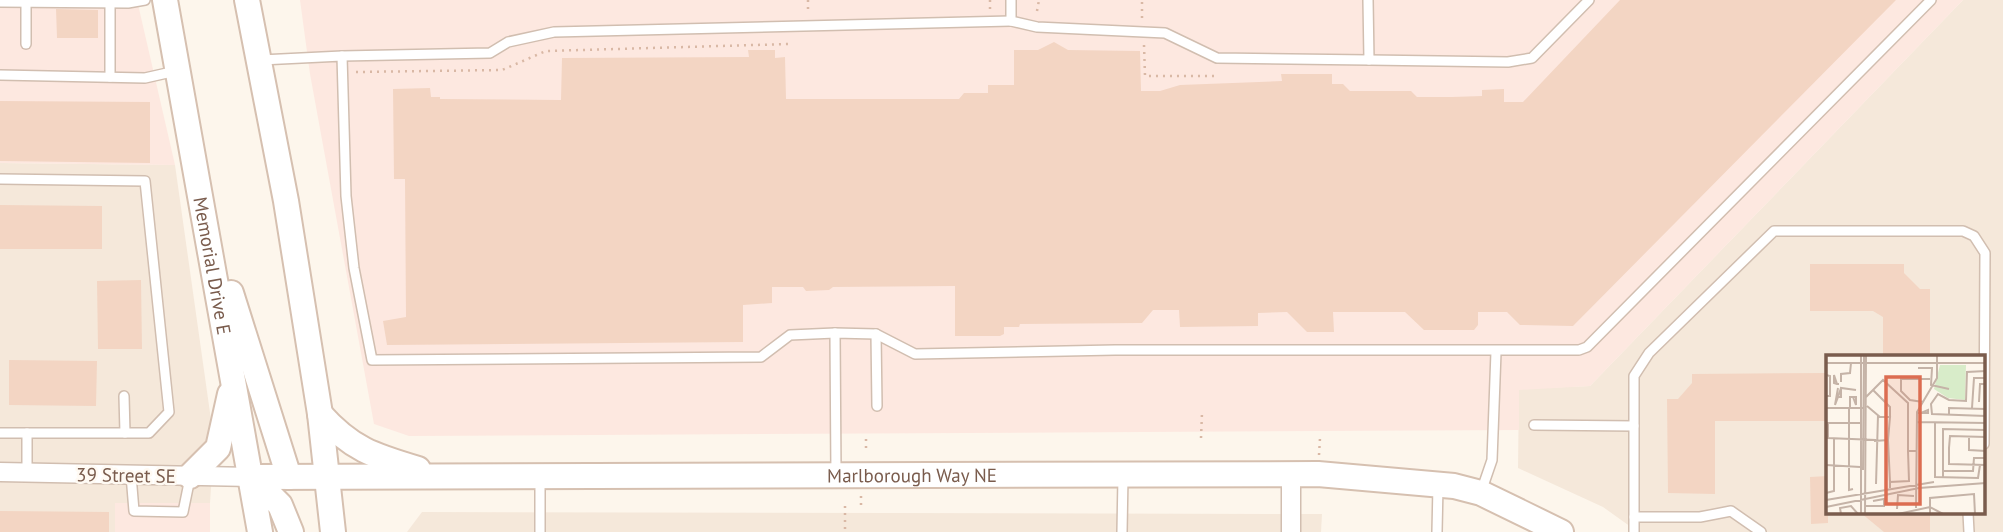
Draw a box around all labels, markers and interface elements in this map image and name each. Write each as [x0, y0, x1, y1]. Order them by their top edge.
street label: Memorial Drive E [188, 195, 237, 337]
inset map [1826, 355, 1986, 514]
street label: 39 Street SE [76, 462, 176, 488]
street label: Marlborough Way NE [827, 463, 997, 487]

